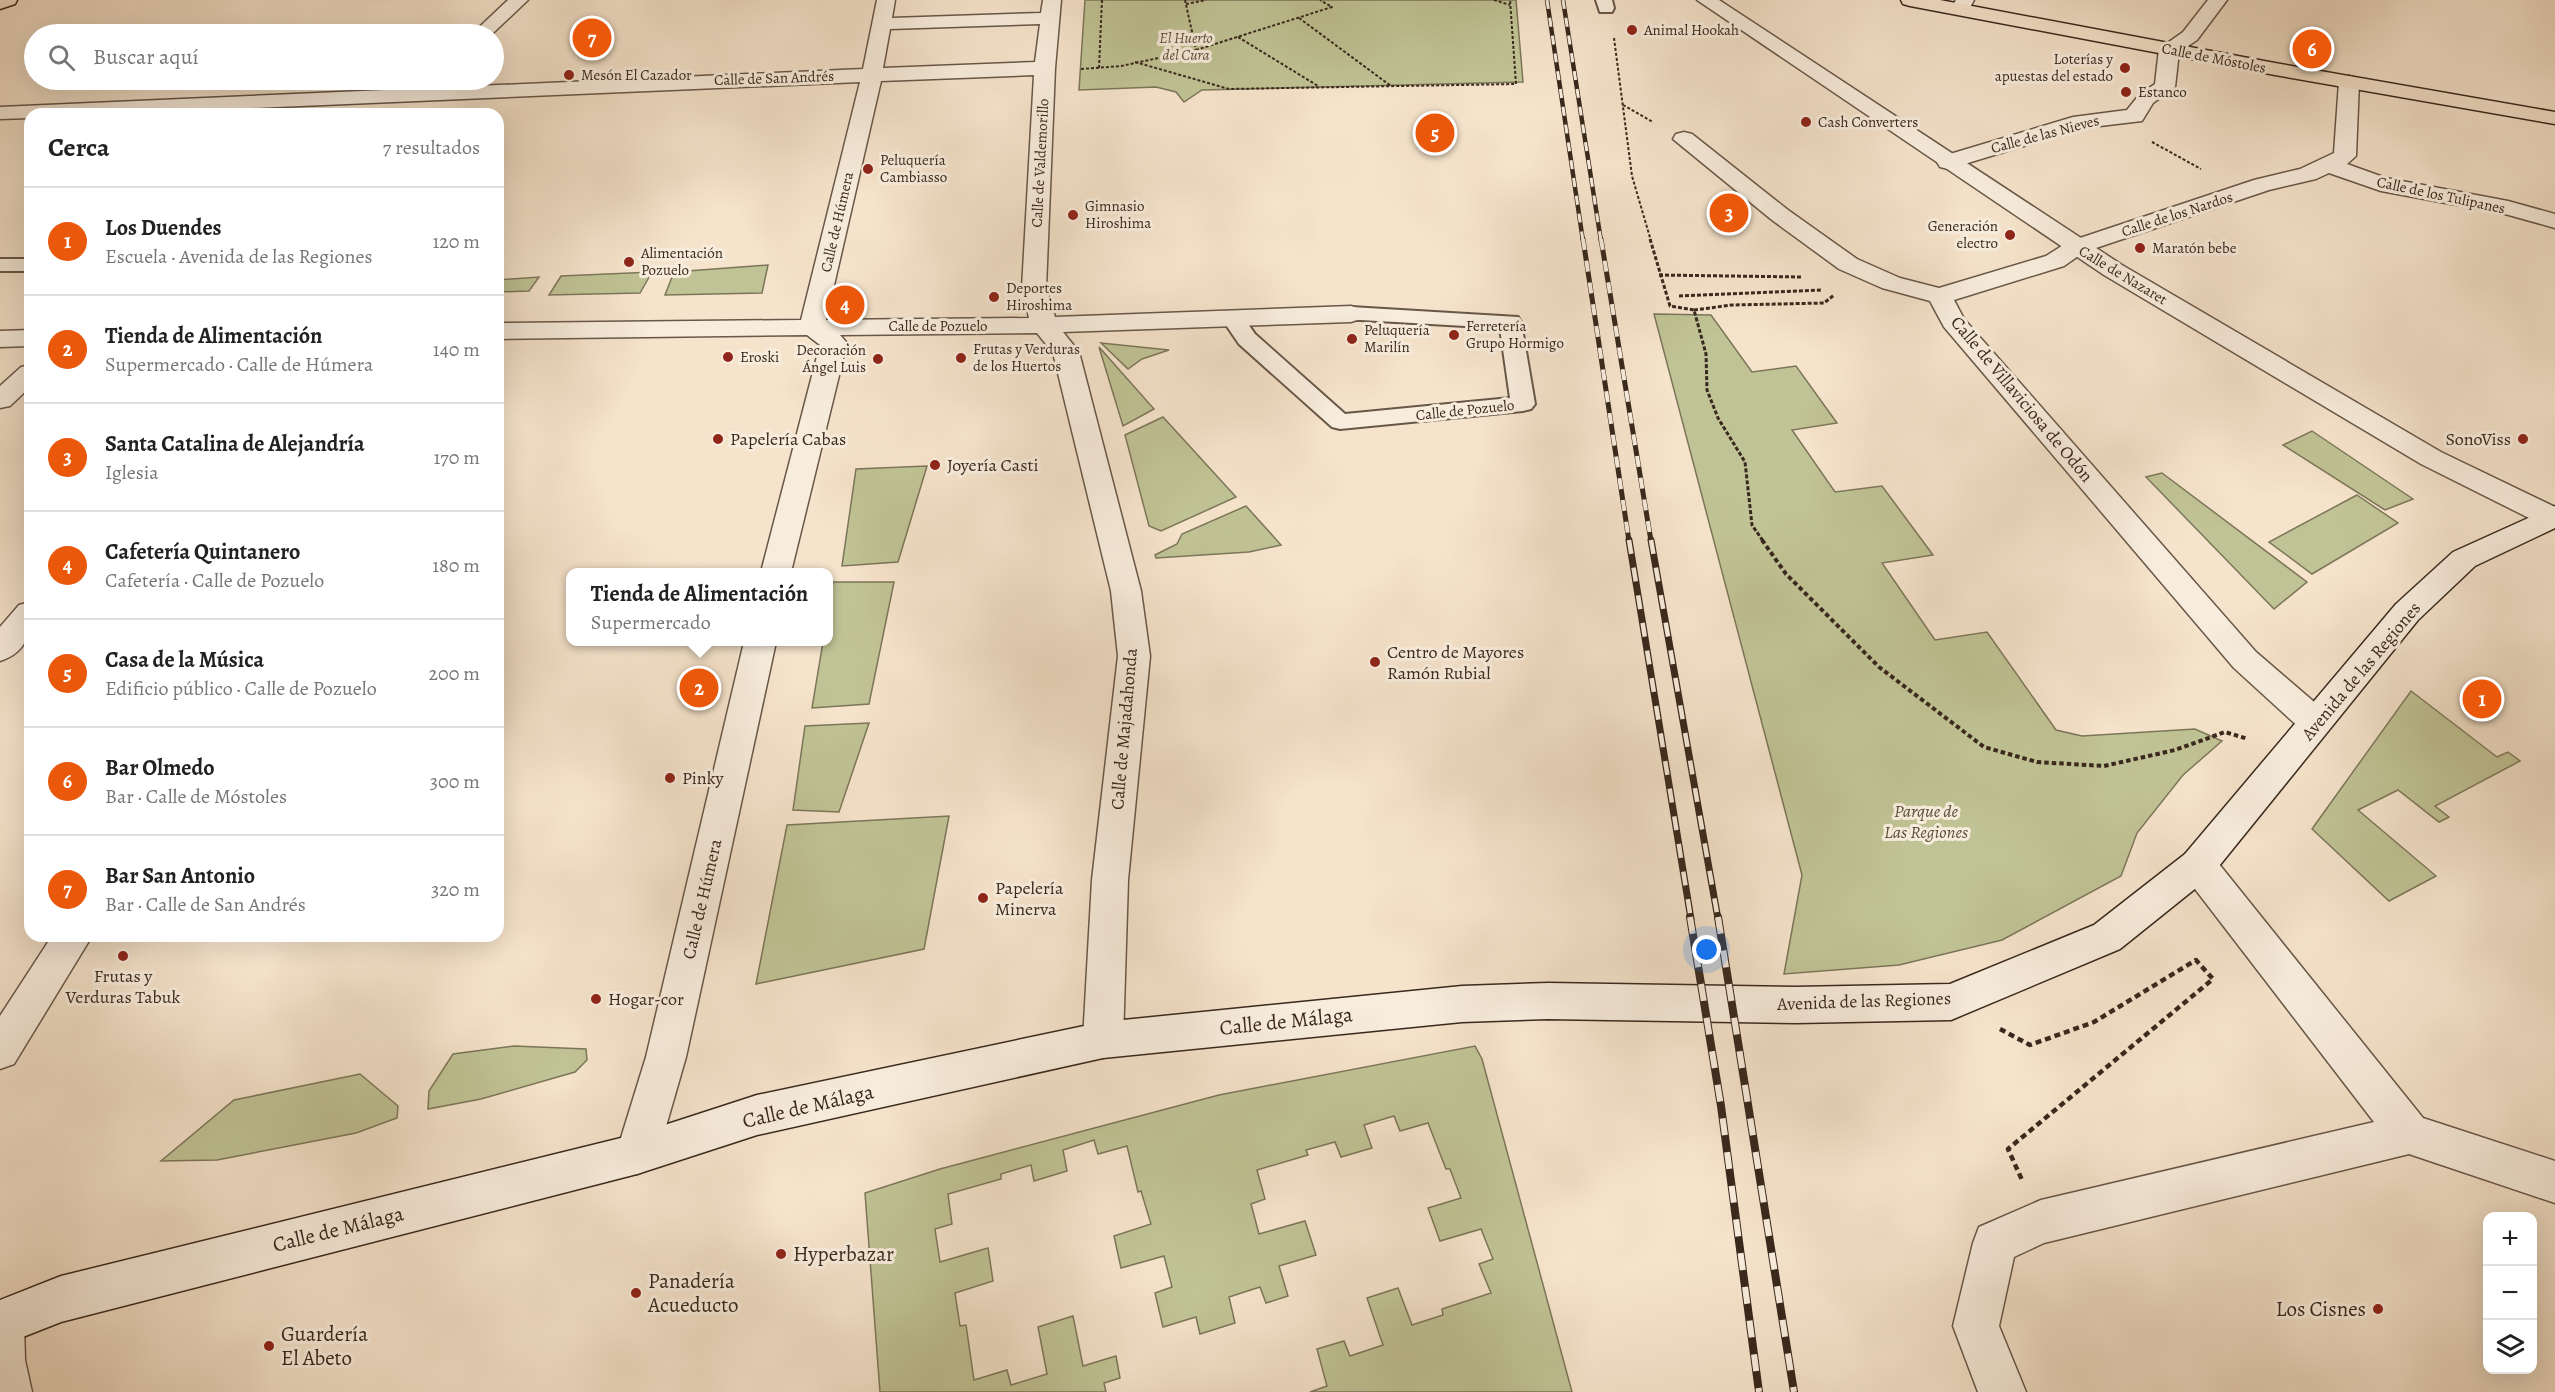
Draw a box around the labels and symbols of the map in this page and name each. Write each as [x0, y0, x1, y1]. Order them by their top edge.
pin: 7 [572, 15, 612, 60]
place label: Animal Hookah [1643, 20, 1739, 40]
marker: Animal Hookah [1625, 23, 1639, 37]
pin: 6 [2292, 26, 2332, 72]
park label: El Huerto del Cura [1159, 28, 1213, 65]
street label: Calle de Móstoles [2160, 38, 2268, 78]
place label: Loterías y apuestas del estado [1995, 49, 2113, 86]
marker: Loterías y apuestas del estado [2118, 61, 2132, 75]
place label: Mesón El Cazador [581, 65, 692, 85]
street label: Calle de San Andrés [714, 66, 834, 90]
marker: Mesón El Cazador [562, 68, 576, 82]
place label: Estanco [2138, 82, 2187, 102]
marker: Estanco [2119, 85, 2133, 99]
street label: Calle de Valdemorillo [1027, 98, 1053, 228]
pin: 5 [1416, 110, 1454, 156]
street label: Calle de las Nieves [1989, 110, 2101, 158]
place label: Cash Converters [1818, 112, 1918, 132]
marker: Cash Converters [1799, 115, 1813, 129]
place label: Peluquería Cambiasso [880, 150, 947, 187]
marker: Peluquería Cambiasso [861, 162, 875, 176]
street label: Calle de Húmera [816, 170, 858, 274]
street label: Calle de los Tulipanes [2375, 172, 2507, 218]
street label: Calle de los Nardos [2119, 187, 2235, 241]
pin: 3 [1710, 190, 1748, 236]
place label: Gimnasio Hiroshima [1085, 196, 1151, 233]
marker: Gimnasio Hiroshima [1066, 208, 1080, 222]
place label: Generación electro [1928, 216, 1998, 253]
marker: Generación electro [2003, 228, 2017, 242]
place label: Maratón bebe [2152, 238, 2237, 258]
street label: Calle de Nazaret [2075, 241, 2171, 309]
marker: Maratón bebe [2133, 241, 2147, 255]
place label: Alimentación Pozuelo [640, 243, 723, 280]
marker: Alimentación Pozuelo [622, 255, 636, 269]
place label: Deportes Hiroshima [1006, 278, 1072, 315]
pin: 4 [826, 282, 864, 328]
marker: Deportes Hiroshima [987, 290, 1001, 304]
street label: Calle de Villaviciosa de Odón [1945, 311, 2099, 487]
street label: Calle de Pozuelo [888, 316, 988, 336]
place label: Ferretería Grupo Hormigo [1466, 316, 1564, 353]
place label: Peluquería Marilín [1364, 320, 1430, 357]
marker: Ferretería Grupo Hormigo [1447, 328, 1461, 342]
marker: Peluquería Marilín [1345, 332, 1359, 346]
place label: Frutas y Verduras de los Huertos [973, 339, 1080, 376]
place label: Decoración Ángel Luis [796, 340, 866, 377]
place label: Eroski [740, 347, 779, 367]
marker: Eroski [721, 350, 735, 364]
marker: Frutas y Verduras de los Huertos [954, 351, 968, 365]
marker: Decoración Ángel Luis [871, 352, 885, 366]
street label: Calle de Pozuelo [1415, 395, 1515, 425]
place label: Papelería Cabas [730, 427, 846, 451]
place label: SonoViss [2446, 427, 2511, 451]
marker: Papelería Cabas [711, 432, 725, 446]
marker: SonoViss [2516, 432, 2530, 446]
place label: Joyería Casti [947, 453, 1038, 477]
marker: Joyería Casti [928, 458, 942, 472]
street label: Avenida de las Regiones [2295, 597, 2426, 746]
place label: Centro de Mayores Ramón Rubial [1387, 640, 1524, 685]
street label: Calle de Majadahonda [1105, 647, 1143, 811]
marker: Centro de Mayores Ramón Rubial [1368, 655, 1382, 669]
pin: 2 [680, 666, 718, 710]
pin: 1 [2462, 676, 2502, 722]
place label: Pinky [682, 766, 725, 790]
marker: Pinky [663, 771, 677, 785]
park label: Parque de Las Regiones [1884, 799, 1968, 844]
street label: Calle de Húmera [676, 836, 728, 962]
place label: Papelería Minerva [995, 876, 1064, 921]
marker: Papelería Minerva [976, 891, 990, 905]
your location [1692, 935, 1721, 964]
marker: Frutas y Verduras Tabuk [116, 949, 130, 963]
place label: Frutas y Verduras Tabuk [65, 964, 180, 1009]
street label: Avenida de las Regiones [1776, 986, 1951, 1016]
place label: Hogar-cor [608, 987, 684, 1011]
marker: Hogar-cor [589, 992, 603, 1006]
street label: Calle de Málaga [1218, 1000, 1354, 1042]
street label: Calle de Málaga [740, 1077, 877, 1135]
street label: Calle de Málaga [270, 1199, 407, 1259]
place label: Hyperbazar [793, 1240, 894, 1268]
marker: Hyperbazar [774, 1247, 788, 1261]
place label: Panadería Acueducto [647, 1267, 739, 1319]
marker: Panadería Acueducto [629, 1286, 643, 1300]
place label: Los Cisnes [2276, 1295, 2366, 1323]
marker: Los Cisnes [2371, 1302, 2385, 1316]
place label: Guardería El Abeto [281, 1320, 368, 1372]
marker: Guardería El Abeto [262, 1339, 276, 1353]

